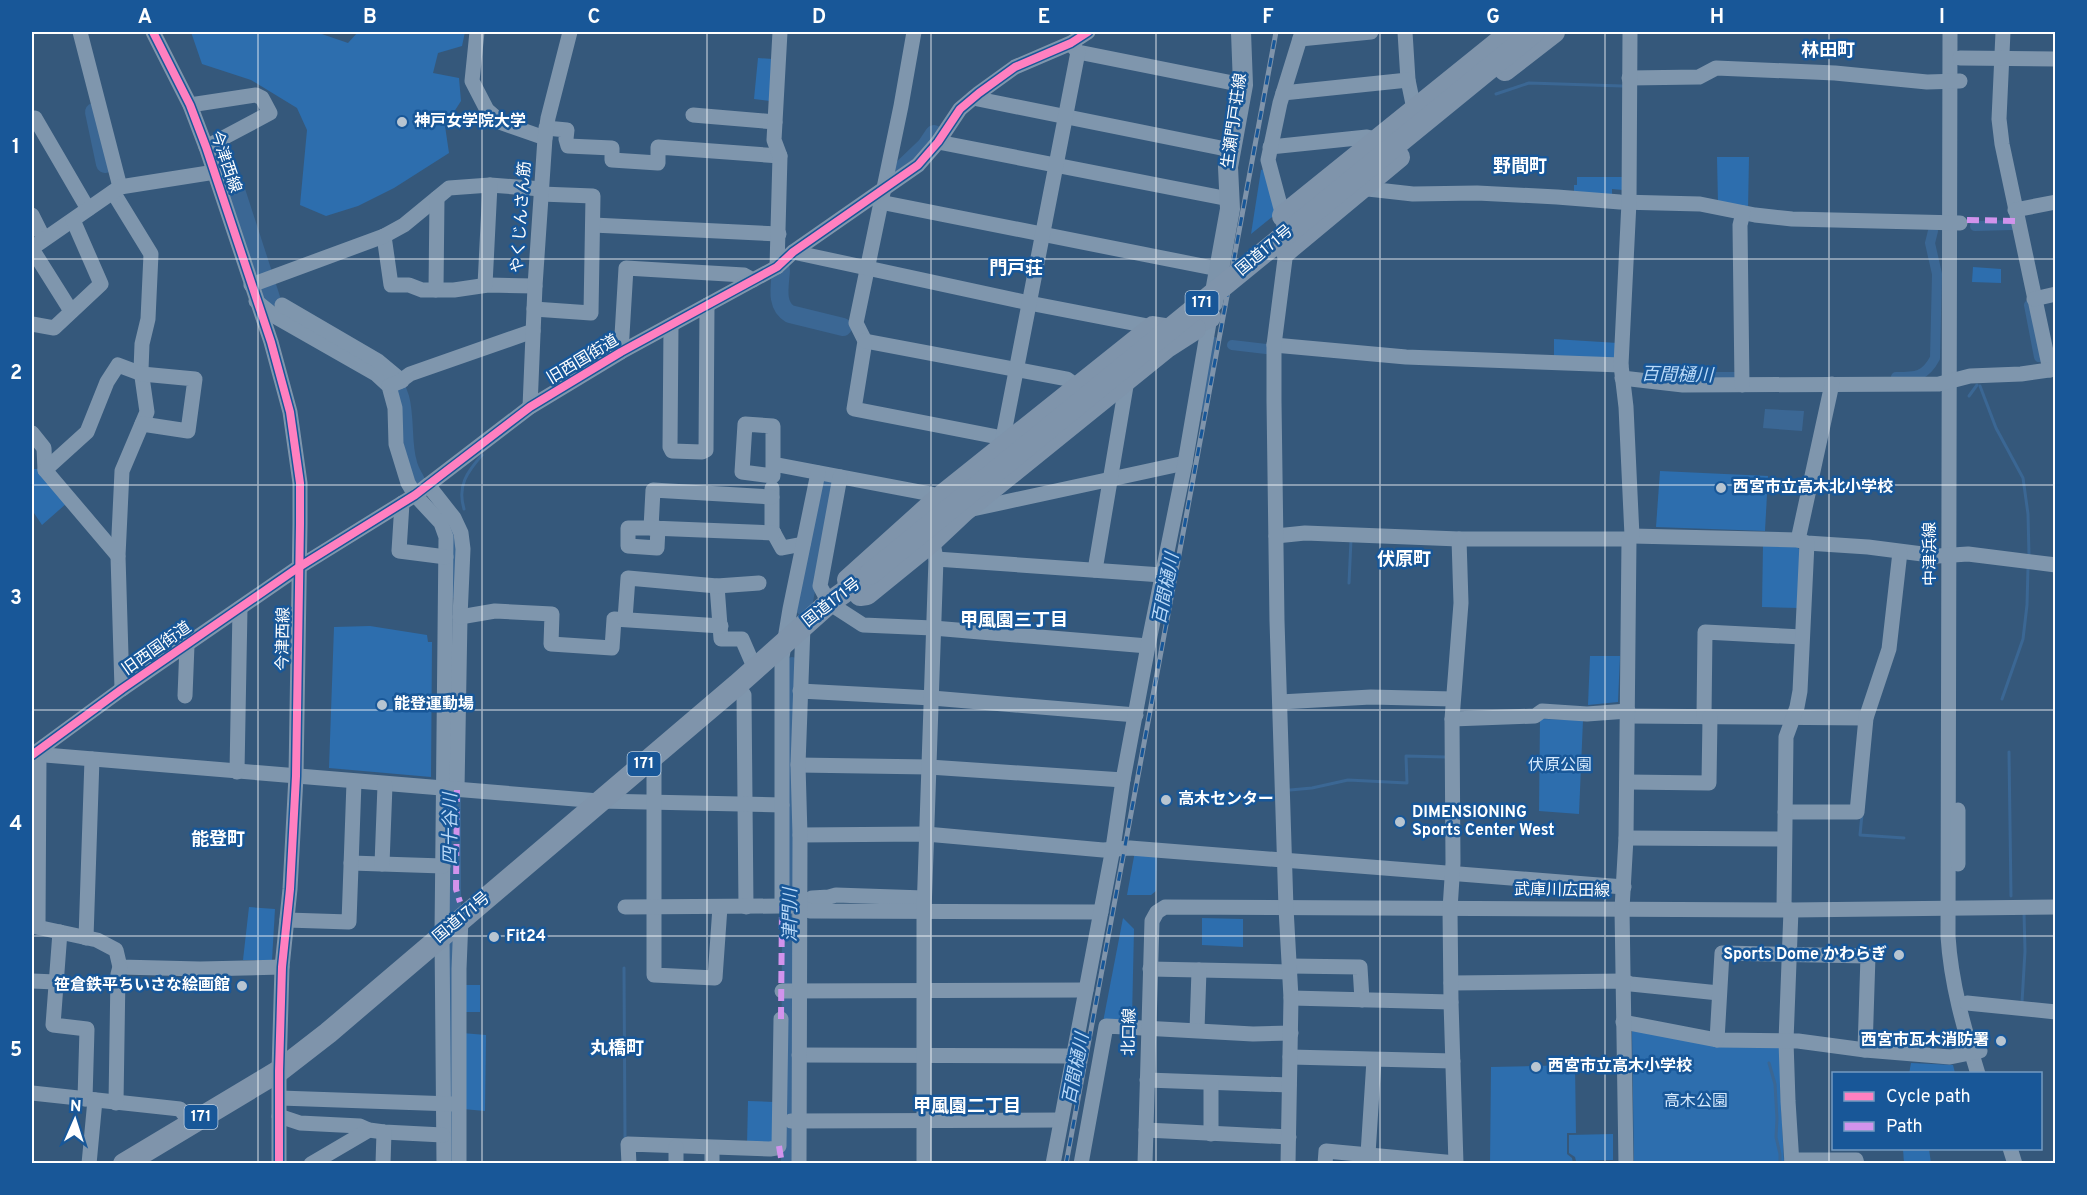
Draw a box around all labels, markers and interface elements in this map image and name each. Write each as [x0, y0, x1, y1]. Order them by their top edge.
text: A [138, 5, 152, 31]
text: B [363, 5, 377, 31]
text: C [588, 5, 600, 31]
text: D [812, 5, 826, 31]
text: E [1038, 5, 1050, 31]
text: F [1262, 5, 1274, 31]
text: G [1486, 5, 1500, 31]
text: H [1710, 5, 1724, 31]
text: I [1939, 5, 1945, 31]
district label: 林田町 [1801, 40, 1855, 63]
street label: 生瀬門戸荘線 [1218, 72, 1252, 170]
place label: 神戸女学院大学 [414, 111, 526, 132]
marker: 神戸女学院大学 [395, 115, 409, 129]
street label: 今津西線 [205, 128, 245, 196]
text: 1 [12, 135, 20, 161]
district label: 野間町 [1493, 156, 1547, 179]
street label: やくじんさん筋 [508, 160, 536, 274]
street label: 国道171号 [1232, 221, 1298, 281]
district label: 門戸荘 [989, 258, 1043, 281]
road number: 171 [1186, 291, 1218, 315]
street label: 旧西国街道 [544, 331, 622, 389]
text: 2 [10, 361, 22, 387]
water label: 百間樋川 [1641, 364, 1715, 388]
place label: 西宮市立高木北小学校 [1733, 478, 1893, 498]
marker: 西宮市立高木北小学校 [1714, 481, 1728, 495]
street label: 中津浜線 [1921, 522, 1941, 586]
district label: 伏原町 [1377, 549, 1431, 572]
water label: 百間樋川 [1149, 550, 1186, 627]
street label: 国道171号 [799, 574, 865, 632]
text: 3 [10, 586, 22, 612]
street label: 今津西線 [273, 607, 295, 671]
district label: 甲風園三丁目 [960, 610, 1068, 633]
street label: 旧西国街道 [118, 618, 196, 680]
place label: 能登運動場 [394, 694, 474, 715]
marker: 能登運動場 [375, 698, 389, 712]
road number: 171 [628, 752, 660, 776]
park label: 伏原公園 [1528, 756, 1592, 776]
place label: 高木センター [1178, 790, 1274, 810]
water label: 四十谷川 [440, 791, 463, 865]
marker: 高木センター [1159, 793, 1173, 807]
place label: DIMENSIONING Sports Center West [1412, 803, 1555, 841]
text: 4 [10, 812, 22, 838]
marker: DIMENSIONING Sports Center West [1393, 815, 1407, 829]
district label: 能登町 [191, 829, 245, 852]
street label: 武庫川広田線 [1514, 880, 1610, 902]
water label: 津門川 [780, 886, 803, 942]
street label: 国道171号 [429, 888, 495, 948]
place label: Fit24 [506, 927, 546, 947]
marker: Fit24 [487, 930, 501, 944]
place label: Sports Dome かわらぎ [1723, 945, 1887, 965]
marker: Sports Dome かわらぎ [1892, 948, 1906, 962]
place label: 笹倉鉄平ちいさな絵画館 [54, 975, 230, 996]
marker: 笹倉鉄平ちいさな絵画館 [235, 979, 249, 993]
street label: 北口線 [1120, 1008, 1140, 1056]
water label: 百間樋川 [1059, 1030, 1096, 1107]
place label: 西宮市瓦木消防署 [1861, 1031, 1989, 1051]
marker: 西宮市瓦木消防署 [1994, 1034, 2008, 1048]
text: 5 [10, 1038, 22, 1064]
district label: 丸橋町 [590, 1038, 644, 1061]
place label: 西宮市立高木小学校 [1548, 1057, 1692, 1077]
marker: 西宮市立高木小学校 [1529, 1060, 1543, 1074]
legend [1832, 1072, 2042, 1150]
text: Cycle path [1886, 1086, 1971, 1109]
north arrow [45, 1090, 105, 1150]
park label: 高木公園 [1664, 1092, 1728, 1112]
district label: 甲風園二丁目 [913, 1096, 1021, 1119]
text: N [69, 1097, 82, 1117]
road number: 171 [184, 1105, 218, 1129]
text: Path [1886, 1116, 1923, 1139]

